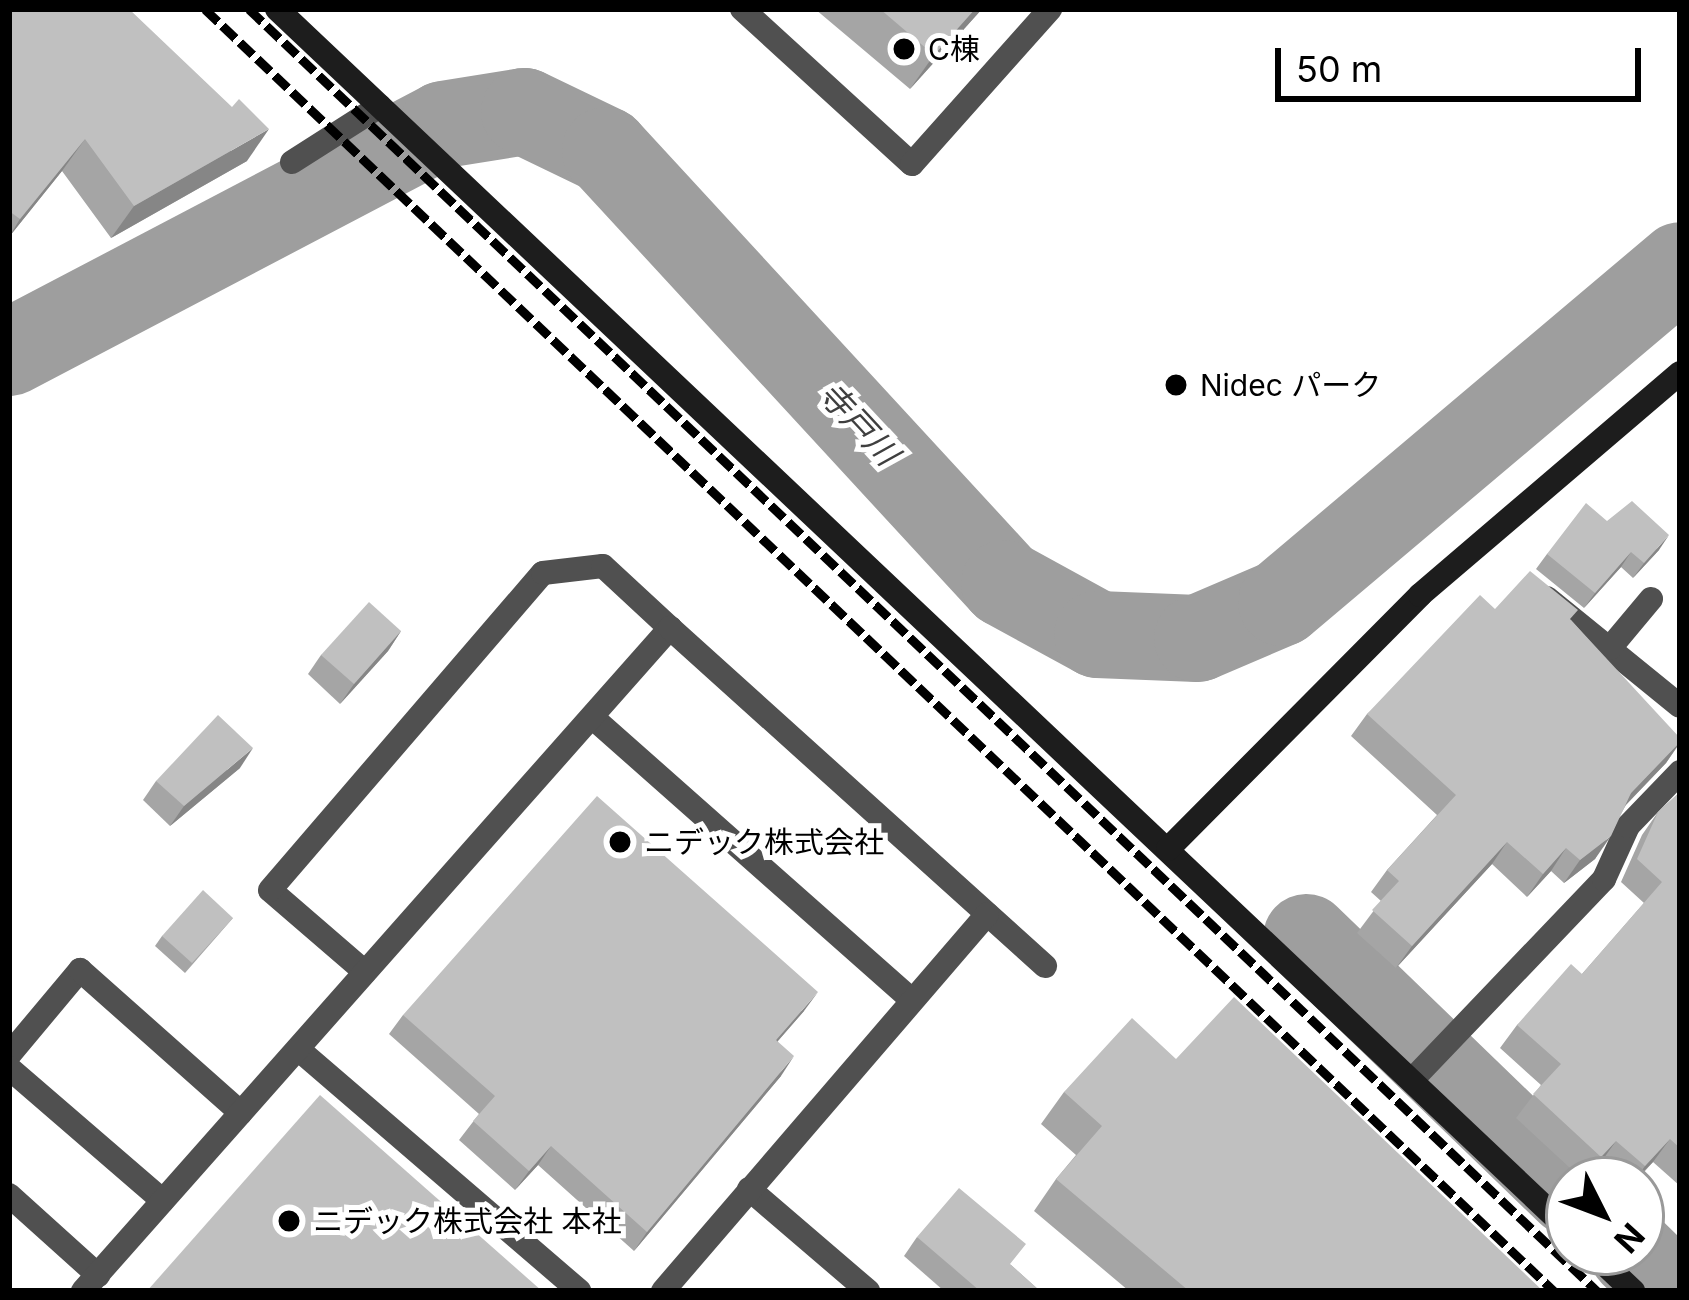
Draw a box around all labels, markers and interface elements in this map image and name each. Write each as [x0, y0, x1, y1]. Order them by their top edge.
scale bar [1281, 24, 1647, 98]
place label: C棟 [928, 31, 980, 67]
marker: C棟 [891, 36, 917, 62]
text: 50 m [1296, 47, 1382, 91]
place label: Nidec パーク [1200, 367, 1381, 403]
marker: Nidec パーク [1163, 372, 1189, 398]
water label: 寺戸川 [810, 374, 906, 474]
place label: ニデック株式会社 [644, 824, 884, 860]
marker: ニデック株式会社 [607, 829, 633, 855]
north arrow [1545, 1156, 1665, 1276]
place label: ニデック株式会社 本社 [313, 1203, 621, 1239]
marker: ニデック株式会社 本社 [276, 1208, 302, 1234]
text: N [1606, 1215, 1653, 1261]

